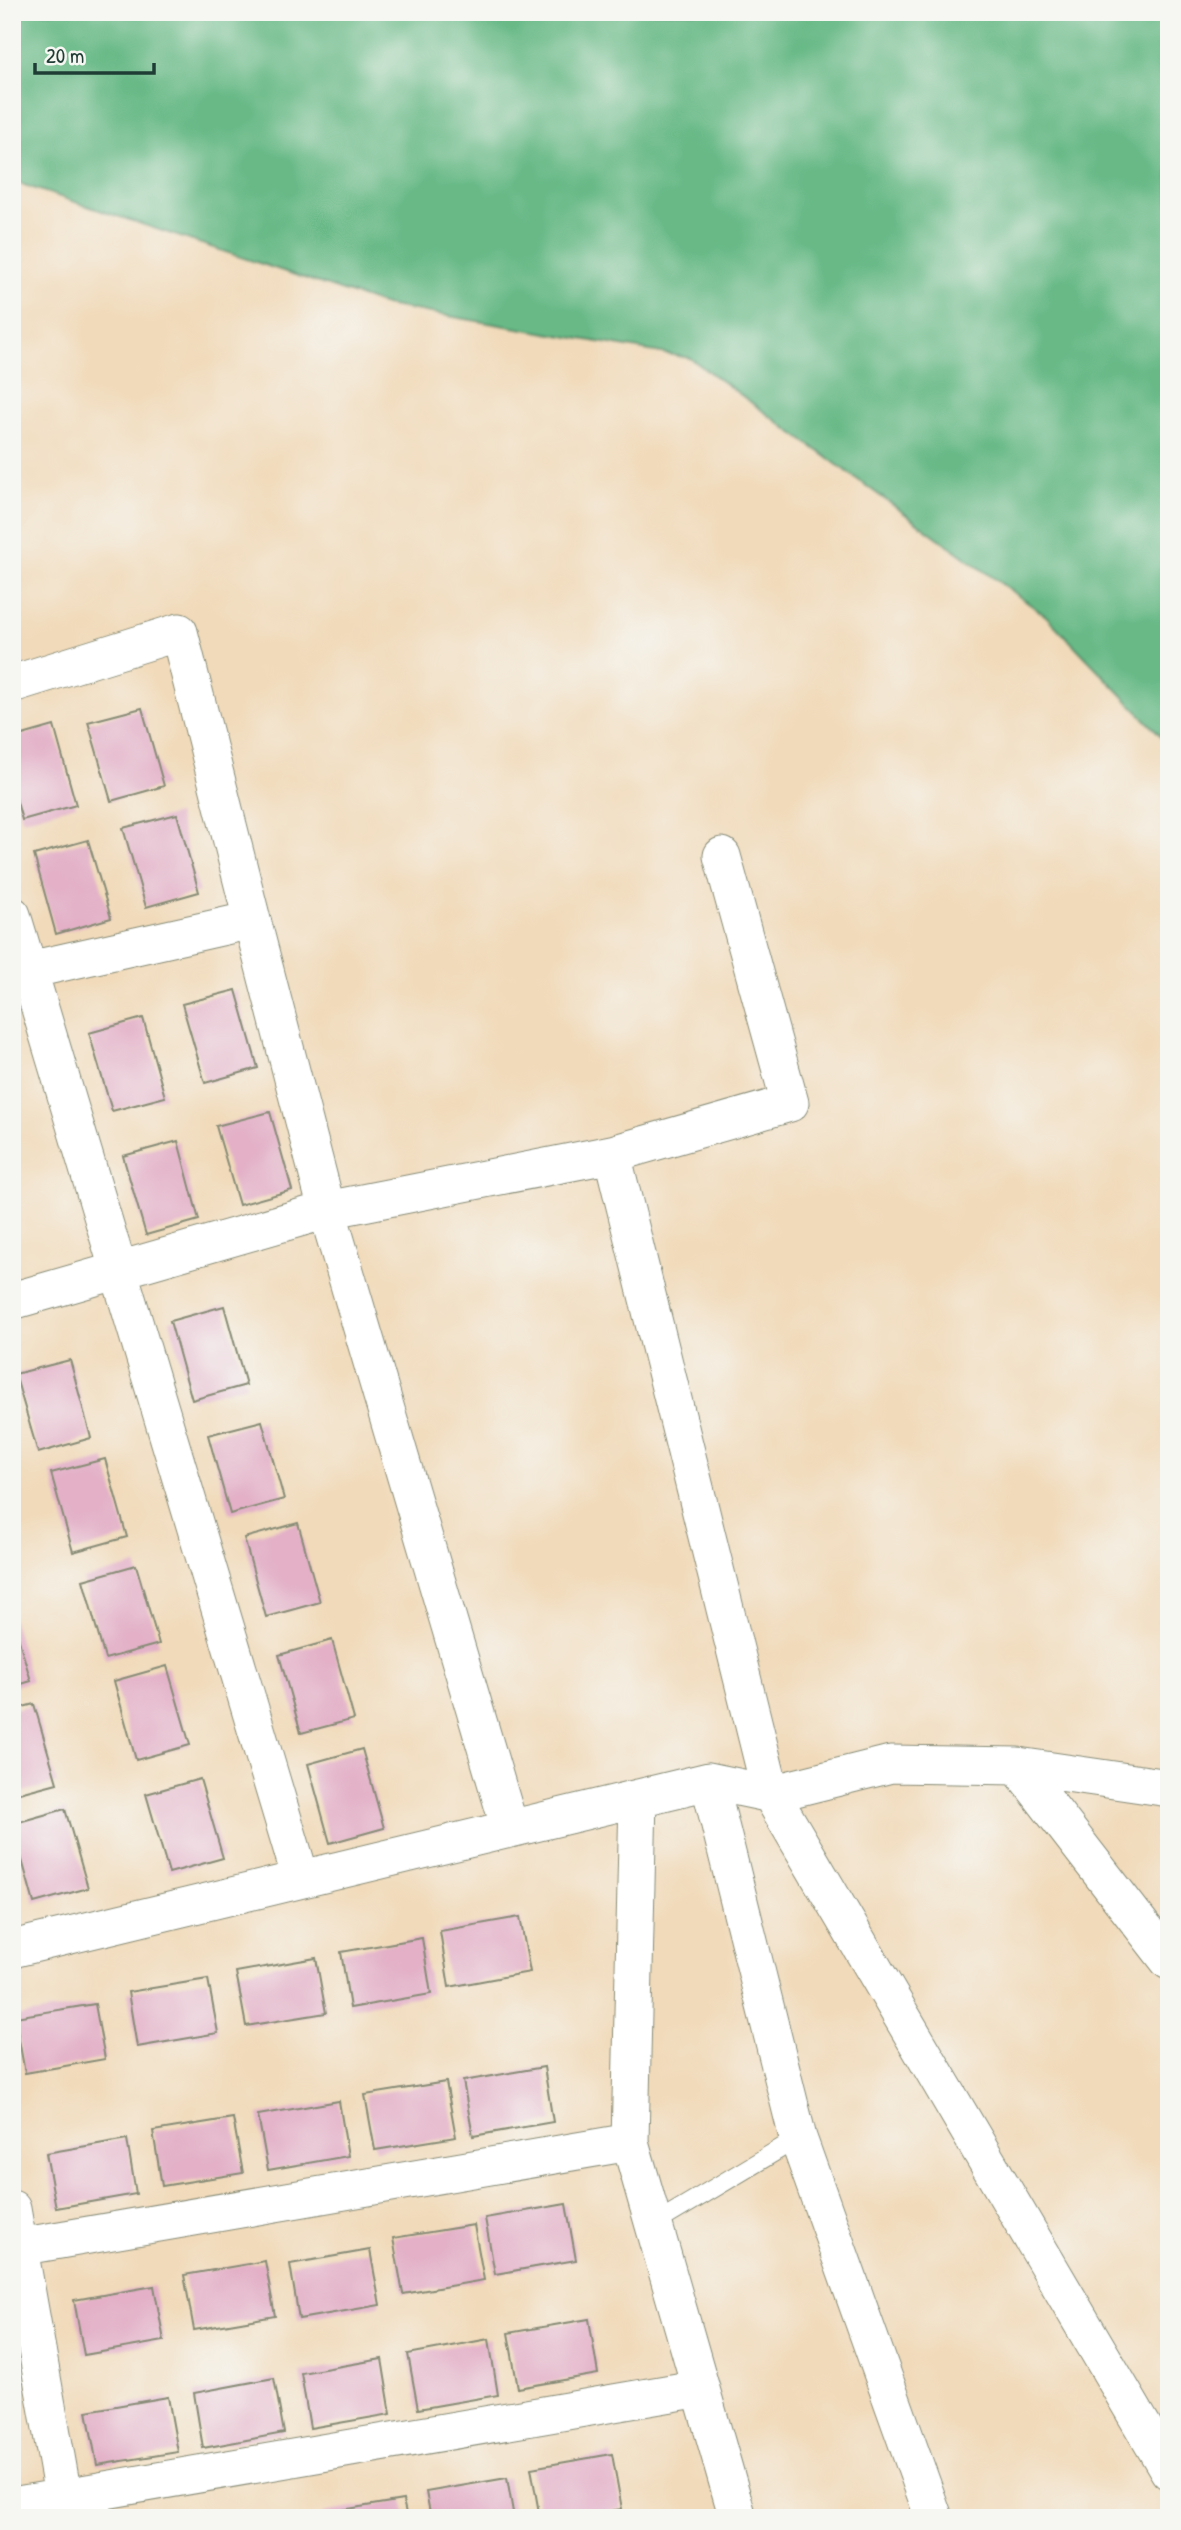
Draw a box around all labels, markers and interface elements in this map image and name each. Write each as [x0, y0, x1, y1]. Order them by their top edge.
scale bar [35, 32, 154, 76]
text: 20 m [46, 41, 84, 70]

